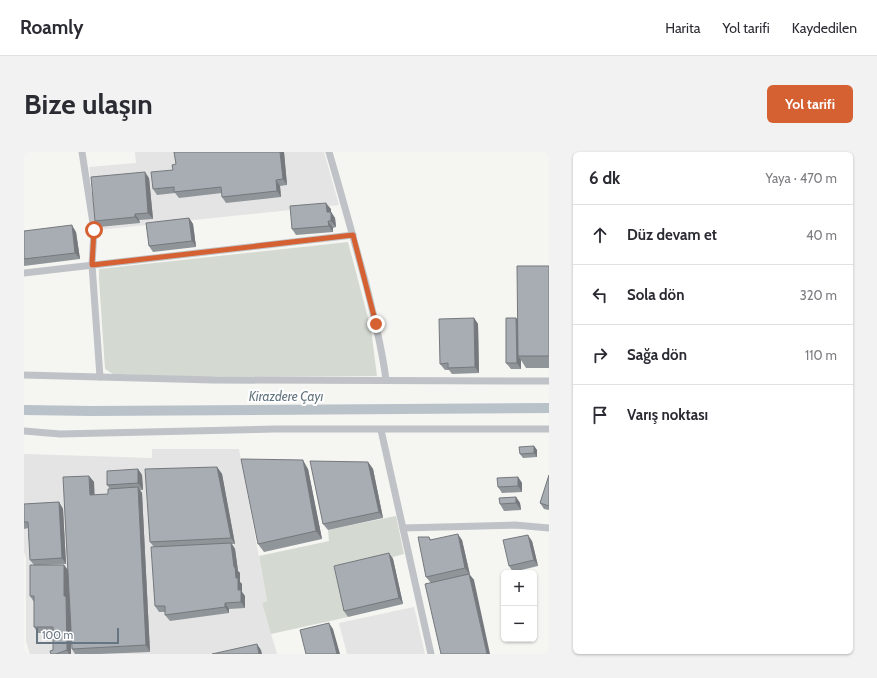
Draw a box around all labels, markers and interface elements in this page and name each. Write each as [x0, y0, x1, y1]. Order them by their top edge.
text: Roamly [20, 16, 83, 39]
text: Harita [665, 19, 700, 37]
text: Yol tarifi [722, 19, 770, 37]
text: Kaydedilen [792, 19, 857, 37]
button: Yol tarifi [767, 85, 853, 123]
text: Bize ulaşın [24, 87, 153, 121]
text: 6 dk [589, 168, 620, 188]
text: Yaya · 470 m [766, 170, 837, 186]
route start [85, 221, 103, 239]
icon: ahead [589, 224, 611, 246]
text: Düz devam et [627, 226, 717, 244]
text: 40 m [806, 227, 837, 243]
icon: left [589, 284, 611, 306]
text: Sola dön [627, 286, 684, 304]
text: 320 m [800, 287, 837, 303]
route end [367, 315, 385, 333]
icon: right [589, 344, 611, 366]
text: Sağa dön [627, 346, 687, 364]
text: 110 m [805, 347, 837, 363]
water label: Kirazdere Çayı [249, 388, 323, 404]
icon: arrive [589, 404, 611, 426]
text: Varış noktası [627, 406, 708, 424]
map controls [501, 570, 537, 642]
button: + [501, 570, 537, 606]
button: − [501, 606, 537, 642]
scale bar [36, 626, 119, 645]
text: 100 m [42, 628, 73, 642]

